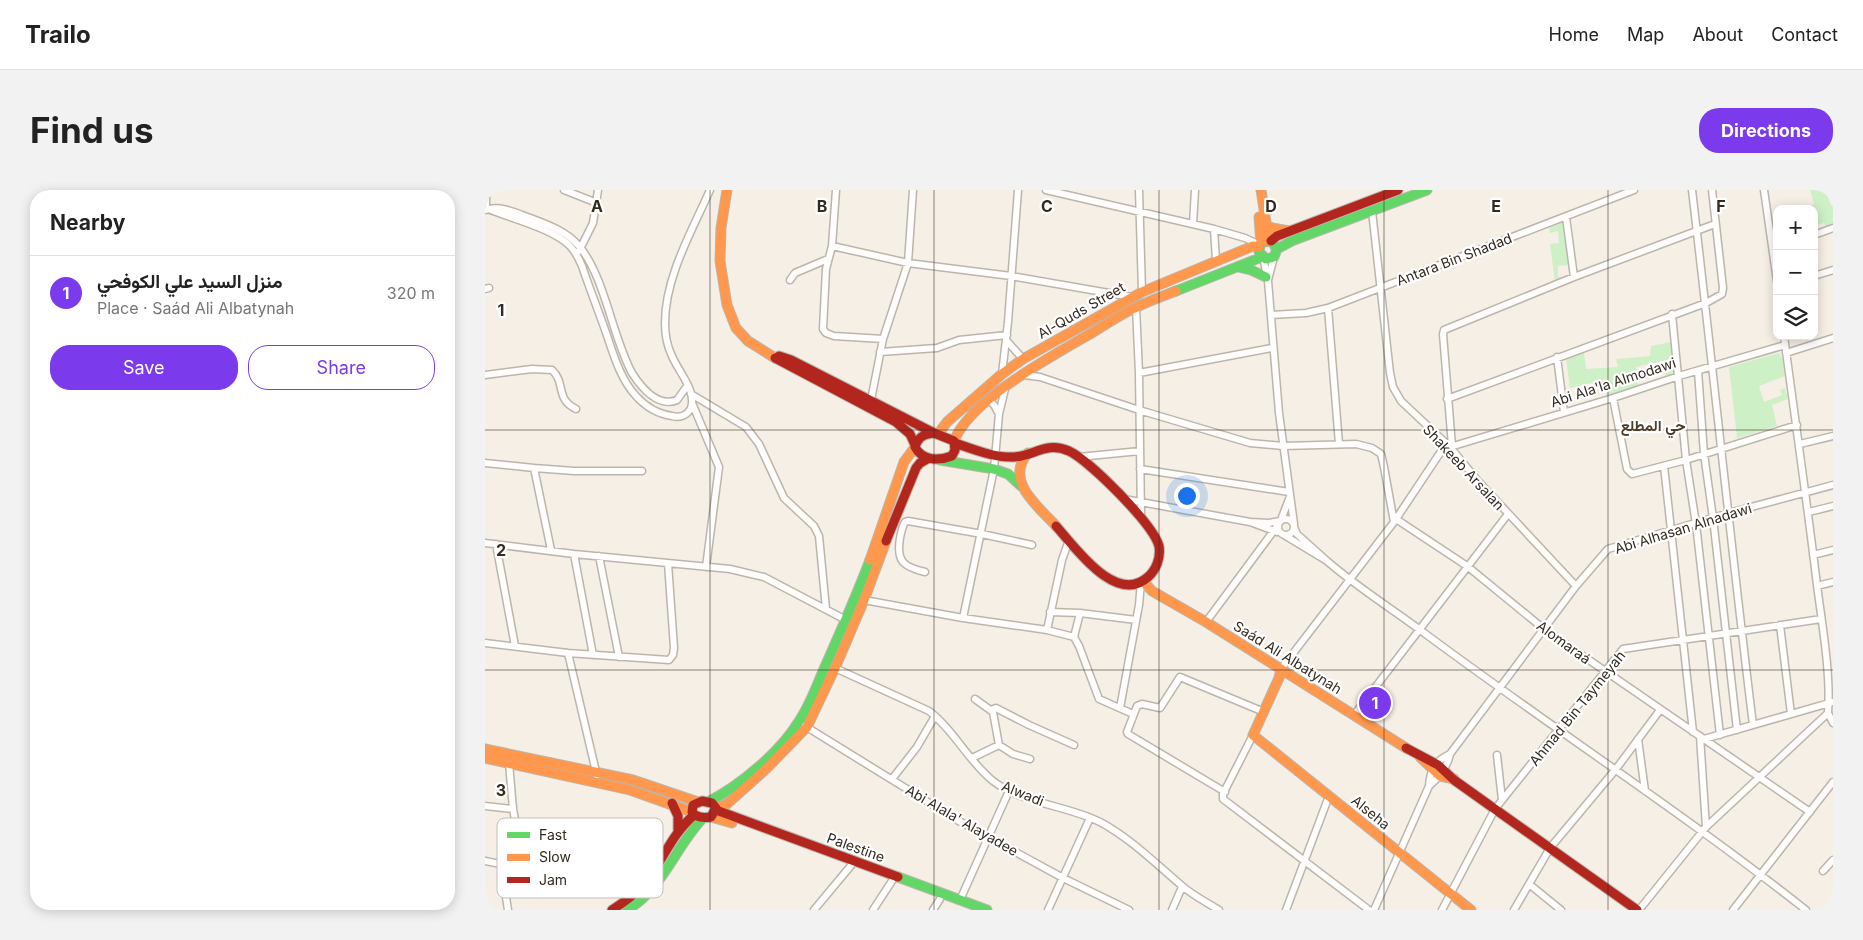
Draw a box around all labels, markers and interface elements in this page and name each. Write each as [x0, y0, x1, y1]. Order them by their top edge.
text: Trailo [25, 20, 91, 49]
text: Home [1549, 24, 1599, 45]
text: Map [1627, 24, 1664, 45]
text: About [1692, 24, 1743, 45]
text: Contact [1771, 24, 1838, 45]
button: Directions [1699, 108, 1833, 153]
text: Find us [30, 109, 154, 151]
text: A [591, 196, 603, 216]
text: B [817, 196, 827, 216]
text: C [1041, 196, 1053, 216]
text: D [1265, 196, 1277, 216]
text: E [1491, 196, 1501, 216]
text: F [1716, 196, 1726, 216]
map controls [1773, 205, 1818, 340]
button: + [1773, 205, 1818, 250]
text: Nearby [50, 210, 125, 235]
street label: Antara Bin Shadad [1394, 229, 1514, 289]
button: − [1773, 250, 1818, 295]
text: منزل السيد علي الكوفحي [97, 270, 283, 293]
street label: Al-Quds Street [1034, 278, 1128, 342]
text: 1 [63, 283, 69, 303]
text: 320 m [387, 283, 435, 303]
button: layers [1773, 295, 1818, 340]
text: Place · Saád Ali Albatynah [97, 298, 294, 318]
text: 1 [498, 300, 504, 320]
button: Save [50, 345, 238, 390]
button: Share [248, 345, 435, 390]
street label: Abi Ala'la Almodawi [1548, 354, 1678, 410]
district label: حي المطلع [1621, 416, 1685, 439]
street label: Shakeeb Arsalan [1420, 421, 1508, 513]
your location [1174, 483, 1200, 509]
street label: Abi Alhasan Alnadawi [1612, 499, 1754, 557]
text: 2 [496, 540, 506, 560]
street label: Saád Ali Albatynah [1231, 617, 1345, 697]
street label: Alomaraá [1534, 617, 1594, 667]
street label: Ahmad Bin Taymeyah [1525, 647, 1629, 769]
pin: 1 [1359, 684, 1391, 722]
street label: Alwadi [999, 777, 1047, 809]
text: 3 [496, 780, 506, 800]
street label: Abi Alala' Alayadee [903, 781, 1021, 859]
street label: Alseha [1348, 791, 1394, 833]
legend [497, 818, 663, 898]
text: Fast [539, 826, 567, 843]
street label: Palestine [825, 829, 887, 865]
text: Slow [539, 848, 571, 865]
text: Jam [539, 871, 567, 888]

